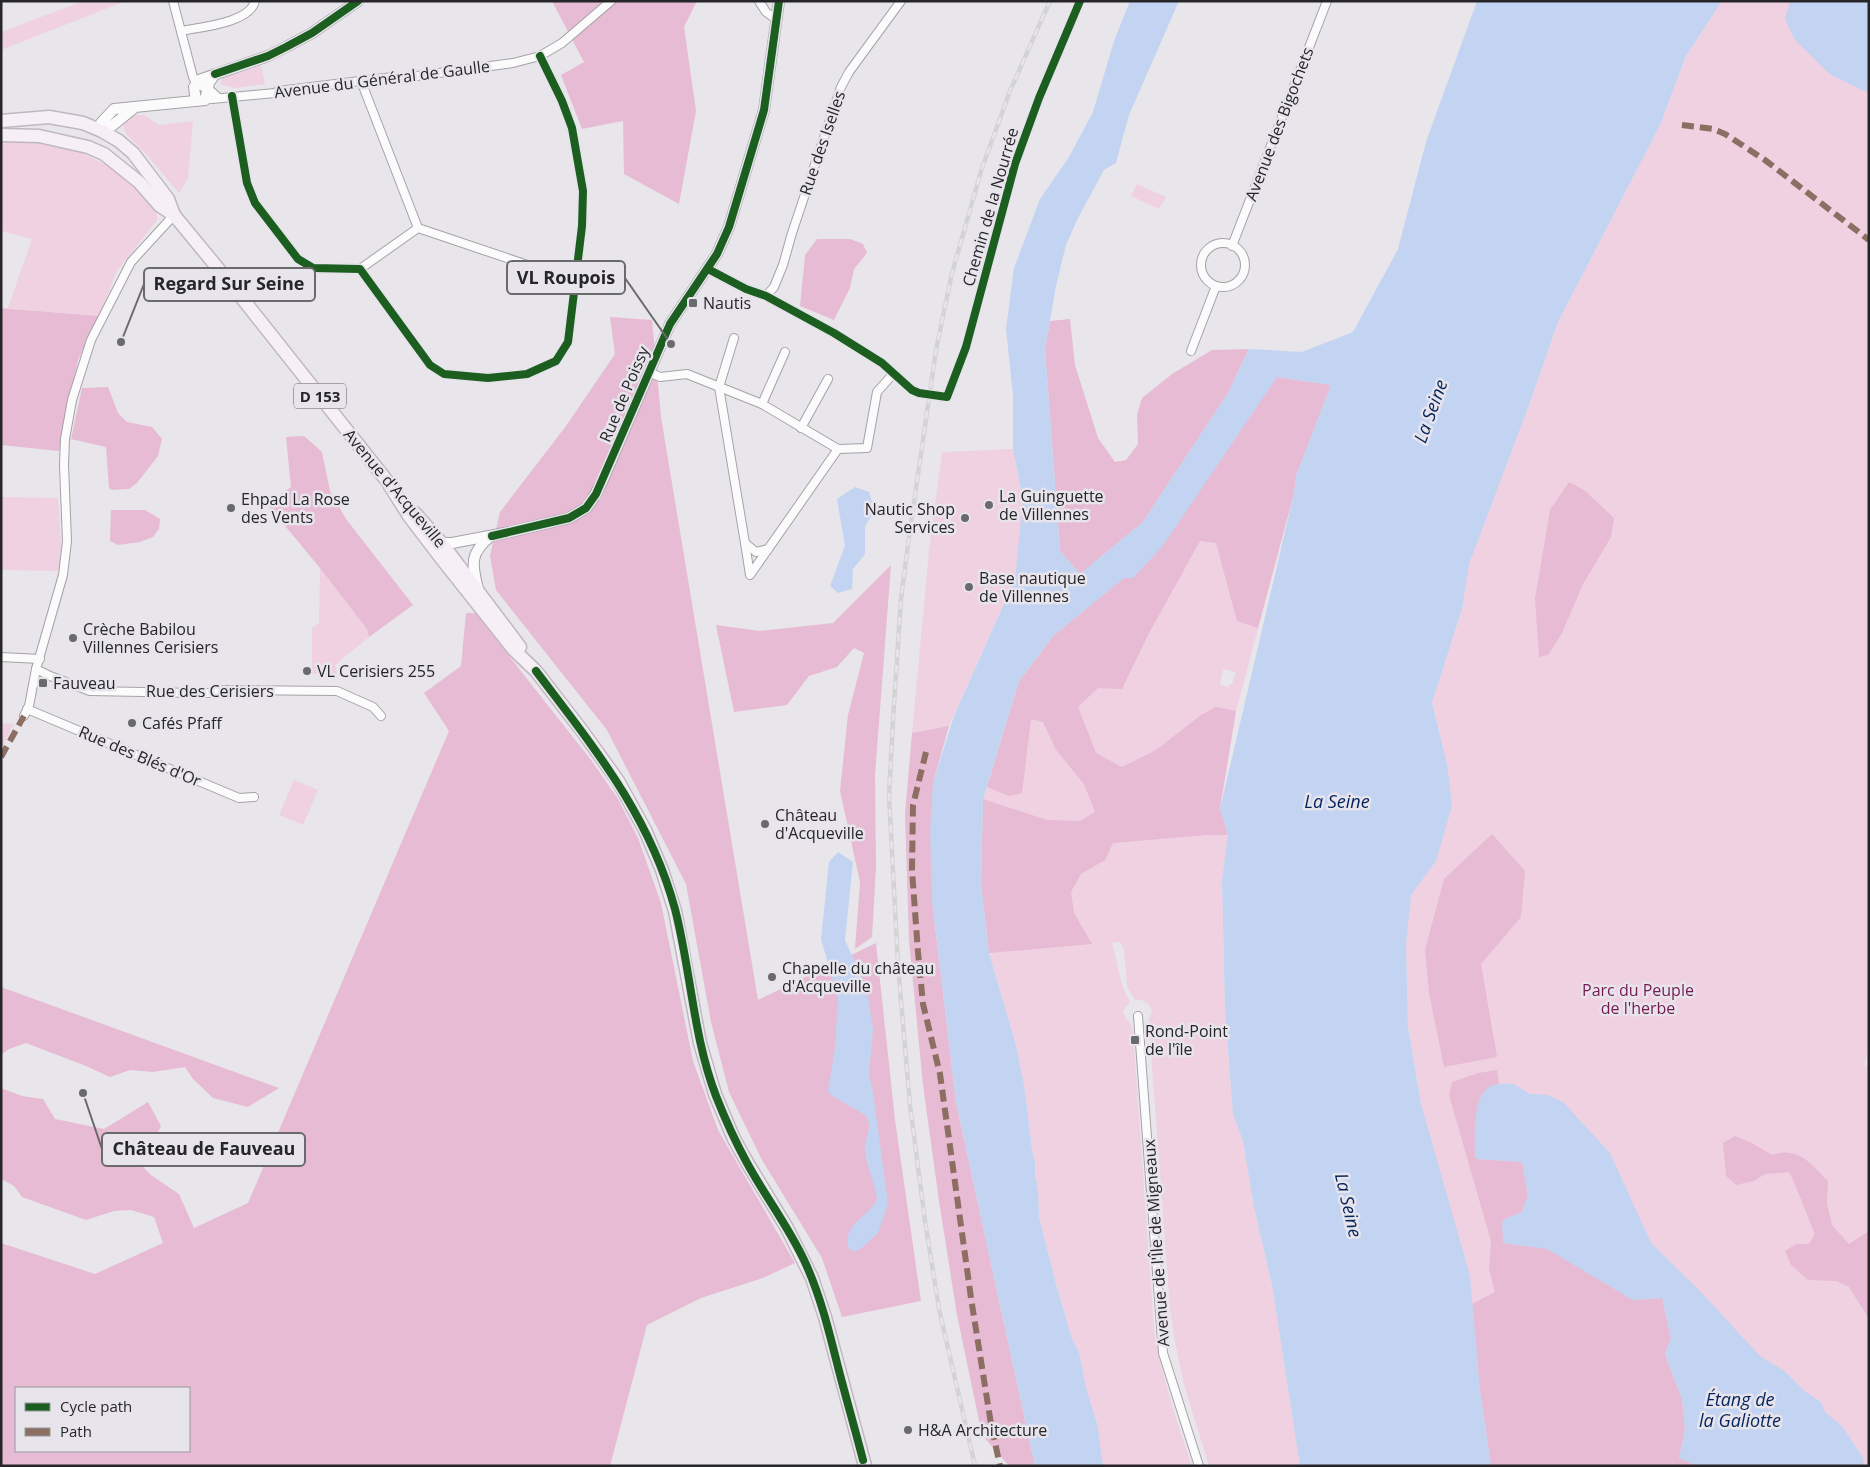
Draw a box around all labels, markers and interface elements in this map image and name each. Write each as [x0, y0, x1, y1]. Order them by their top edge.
street label: Avenue des Bigochets [1240, 44, 1318, 204]
street label: Avenue du Général de Gaulle [273, 55, 491, 103]
street label: Rue des Iselles [794, 88, 850, 198]
street label: Chemin de la Nourrée [957, 125, 1023, 289]
callout: VL Roupois [507, 261, 625, 294]
text: VL Roupois [517, 265, 615, 289]
callout: Regard Sur Seine [144, 268, 315, 301]
text: Regard Sur Seine [154, 271, 304, 295]
place label: Nautis [703, 292, 751, 314]
marker: Nautis [687, 297, 699, 309]
street label: Rue de Poissy [594, 342, 654, 445]
water label: La Seine [1408, 376, 1452, 446]
road number: D 153 [294, 384, 346, 408]
street label: Avenue d'Acqueville [339, 424, 451, 552]
place label: La Guinguette de Villennes [999, 485, 1104, 525]
place label: Ehpad La Rose des Vents [241, 488, 350, 528]
place label: Nautic Shop Services [865, 498, 955, 538]
marker: La Guinguette de Villennes [983, 499, 995, 511]
marker: Ehpad La Rose des Vents [225, 502, 237, 514]
marker: Nautic Shop Services [959, 512, 971, 524]
place label: Base nautique de Villennes [979, 567, 1086, 607]
marker: Base nautique de Villennes [963, 581, 975, 593]
place label: Crèche Babilou Villennes Cerisiers [83, 618, 218, 658]
marker: Crèche Babilou Villennes Cerisiers [67, 632, 79, 644]
place label: VL Cerisiers 255 [317, 660, 435, 682]
marker: VL Cerisiers 255 [301, 665, 313, 677]
place label: Fauveau [53, 672, 116, 694]
marker: Fauveau [37, 677, 49, 689]
street label: Rue des Cerisiers [146, 680, 274, 702]
place label: Cafés Pfaff [142, 712, 223, 734]
marker: Cafés Pfaff [126, 717, 138, 729]
street label: Rue des Blés d'Or [75, 720, 205, 792]
water label: La Seine [1304, 789, 1370, 813]
place label: Château d'Acqueville [775, 804, 864, 844]
marker: Château d'Acqueville [759, 818, 771, 830]
place label: Chapelle du château d'Acqueville [782, 957, 934, 997]
marker: Chapelle du château d'Acqueville [766, 971, 778, 983]
park label: Parc du Peuple de l'herbe [1582, 979, 1694, 1019]
place label: Rond-Point de l'île [1145, 1020, 1228, 1060]
marker: Rond-Point de l'île [1129, 1034, 1141, 1046]
callout: Château de Fauveau [102, 1133, 305, 1166]
text: Château de Fauveau [113, 1136, 295, 1160]
street label: Avenue de l'Île de Migneaux [1138, 1138, 1174, 1347]
water label: La Seine [1330, 1170, 1368, 1240]
legend [15, 1387, 190, 1452]
water label: Étang de la Galiotte [1699, 1387, 1781, 1432]
text: Cycle path [60, 1396, 132, 1416]
place label: H&A Architecture [918, 1419, 1047, 1441]
text: Path [60, 1421, 92, 1441]
marker: H&A Architecture [902, 1424, 914, 1436]

